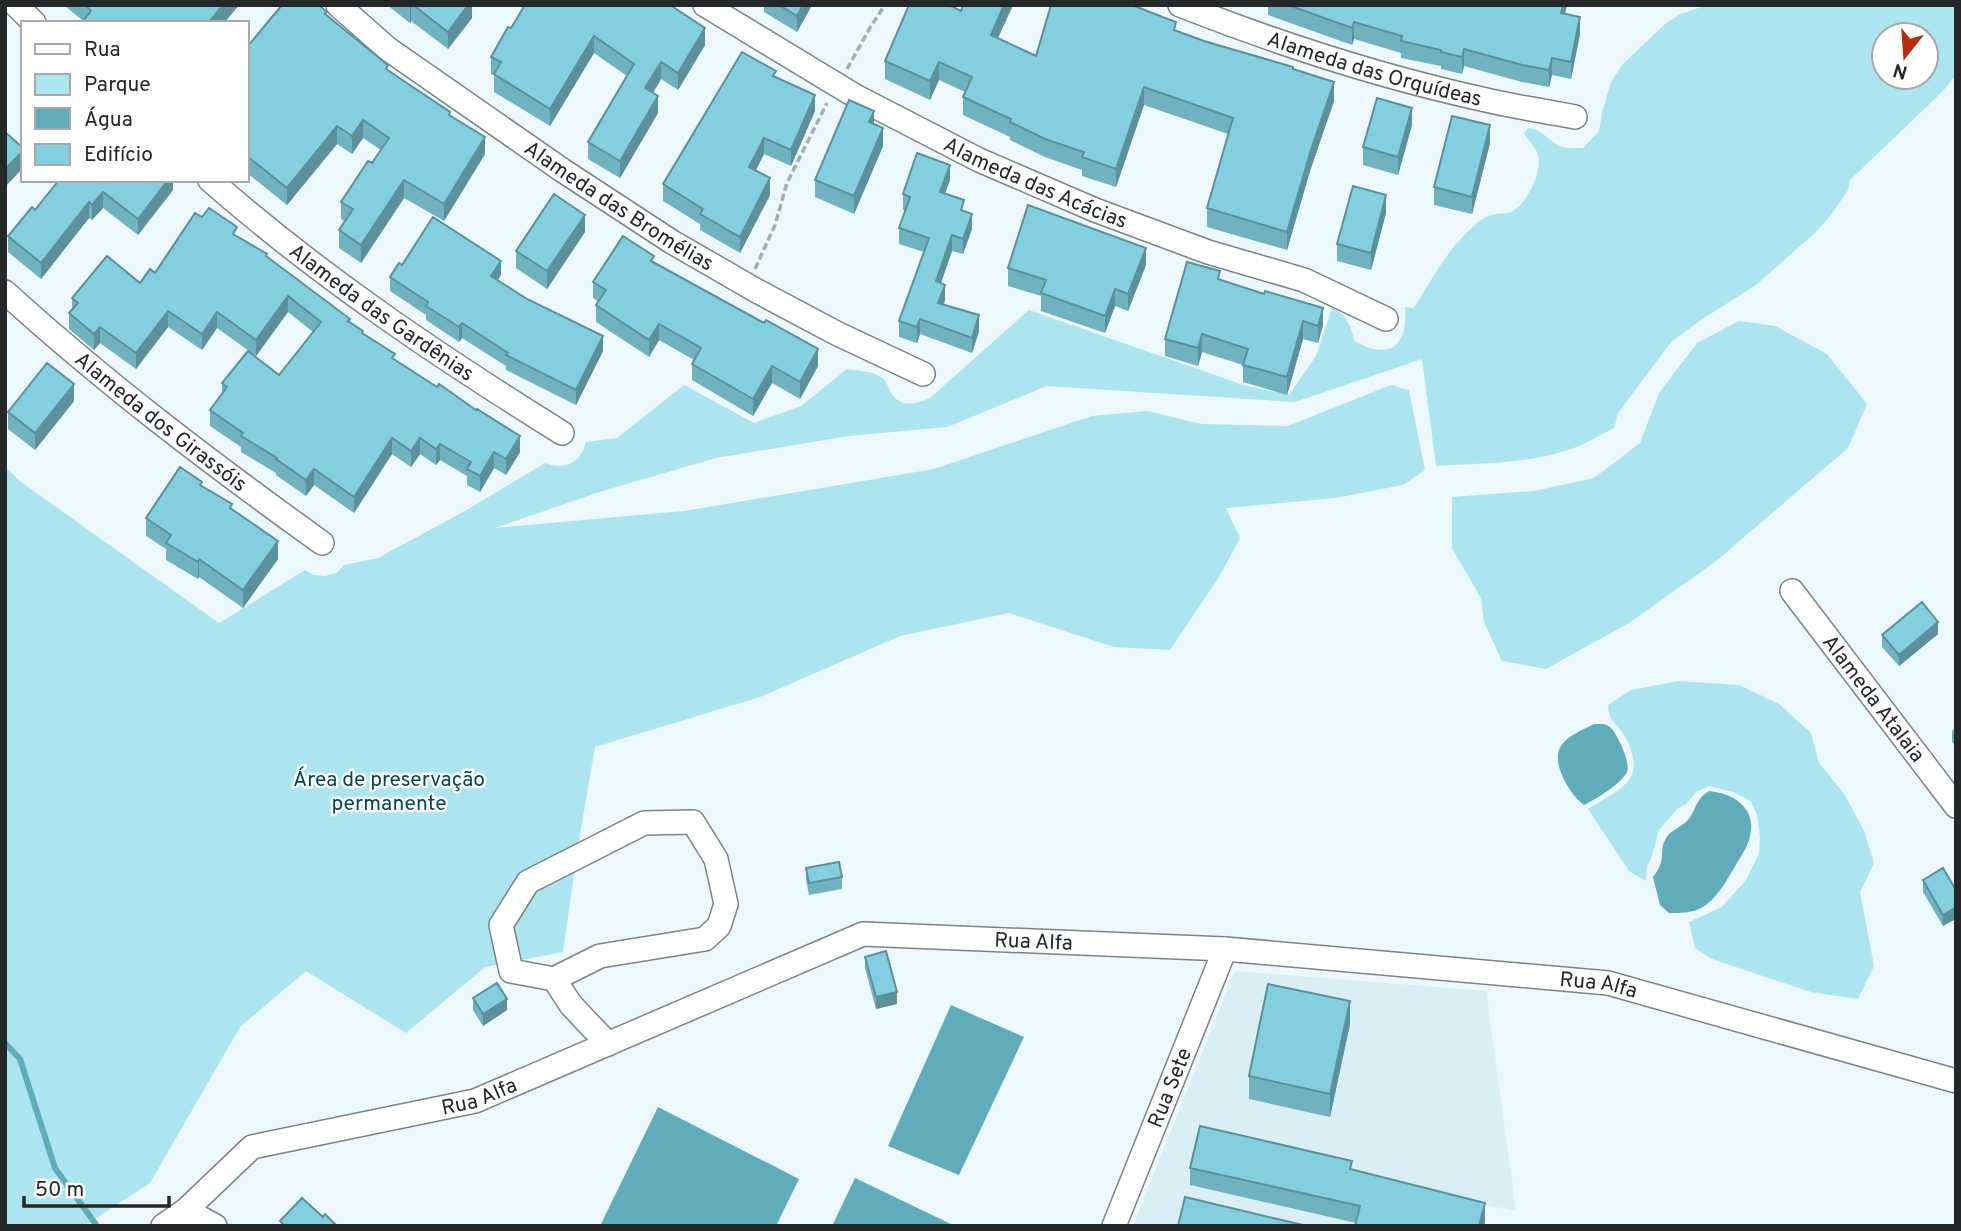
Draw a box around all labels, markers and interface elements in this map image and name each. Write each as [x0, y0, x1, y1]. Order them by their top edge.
legend [21, 21, 248, 182]
north arrow [1870, 21, 1940, 91]
street label: Alameda das Orquídeas [1263, 26, 1484, 114]
text: Rua [84, 37, 121, 64]
text: N [1891, 57, 1911, 84]
text: Parque [84, 72, 151, 99]
text: Água [84, 106, 133, 134]
street label: Alameda das Acácias [938, 132, 1131, 236]
street label: Alameda das Bromélias [518, 136, 718, 278]
text: Edifício [84, 142, 153, 169]
street label: Alameda das Gardênias [283, 238, 479, 388]
street label: Alameda dos Girassóis [68, 347, 252, 499]
street label: Alameda Atalaia [1815, 630, 1930, 769]
park label: Área de preservação permanente [293, 766, 485, 818]
street label: Rua Alfa [994, 927, 1073, 958]
street label: Rua Alfa [1558, 967, 1640, 1006]
street label: Rua Sete [1143, 1044, 1199, 1132]
street label: Rua Alfa [439, 1072, 522, 1123]
scale bar [24, 1164, 170, 1208]
text: 50 m [35, 1177, 84, 1204]

